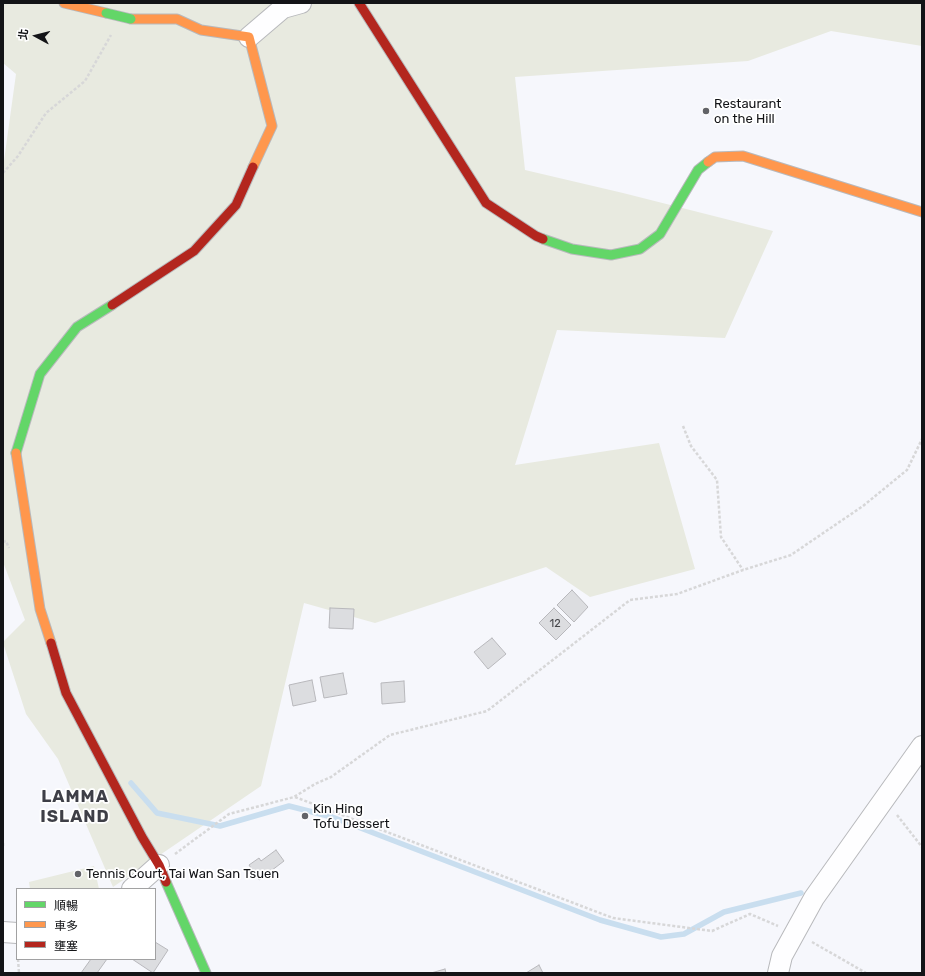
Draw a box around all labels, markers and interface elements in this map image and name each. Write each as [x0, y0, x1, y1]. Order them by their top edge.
north arrow [16, 16, 56, 56]
text: 北 [16, 28, 31, 41]
place label: Restaurant on the Hill [714, 96, 781, 127]
marker: Restaurant on the Hill [701, 106, 711, 116]
house number: 12 [549, 617, 561, 631]
district label: LAMMA ISLAND [40, 787, 110, 827]
place label: Kin Hing Tofu Dessert [313, 801, 389, 832]
marker: Kin Hing Tofu Dessert [300, 811, 310, 821]
place label: Tennis Court, Tai Wan San Tsuen [86, 866, 279, 882]
marker: Tennis Court, Tai Wan San Tsuen [73, 869, 83, 879]
legend [16, 888, 156, 960]
text: 順暢 [54, 899, 78, 913]
text: 車多 [54, 919, 78, 933]
text: 壅塞 [54, 939, 78, 953]

